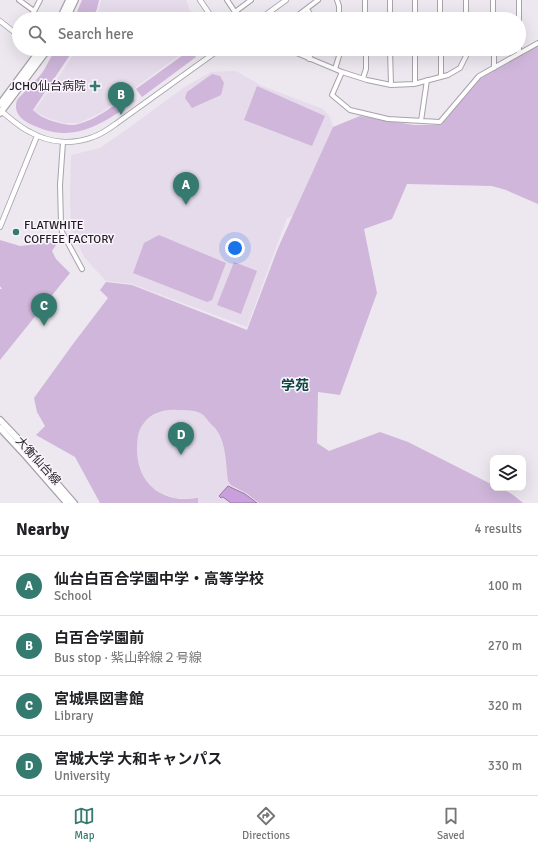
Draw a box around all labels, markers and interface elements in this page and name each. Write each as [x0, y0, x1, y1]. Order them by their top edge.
search box [12, 12, 526, 56]
icon: search [26, 23, 48, 45]
text: Search here [58, 25, 134, 43]
place label: JCHO仙台病院 [9, 79, 86, 94]
marker: JCHO仙台病院 [89, 80, 101, 92]
pin: B [108, 82, 134, 115]
pin: A [173, 172, 199, 205]
place label: FLATWHITE COFFEE FACTORY [24, 218, 114, 247]
marker: FLATWHITE COFFEE FACTORY [11, 227, 21, 237]
your location [225, 238, 245, 258]
pin: C [31, 293, 57, 326]
district label: 学苑 [281, 377, 309, 394]
pin: D [168, 422, 194, 455]
street label: 大衡仙台線 [12, 434, 64, 488]
map controls [490, 455, 526, 491]
button: layers [490, 455, 526, 491]
text: Nearby [16, 519, 69, 540]
text: 4 results [474, 521, 522, 537]
text: 仙台白百合学園中学・高等学校 [54, 570, 264, 588]
text: A [25, 578, 33, 594]
text: 100 m [488, 578, 522, 594]
text: School [54, 588, 92, 604]
text: 白百合学園前 [54, 629, 144, 647]
text: B [25, 638, 33, 654]
text: 270 m [488, 638, 522, 654]
text: Bus stop · 紫山幹線２号線 [54, 650, 202, 666]
text: 宮城県図書館 [54, 690, 144, 708]
text: C [25, 698, 33, 714]
text: 320 m [488, 698, 522, 714]
text: Library [54, 708, 93, 724]
text: 宮城大学 大和キャンパス [54, 750, 222, 768]
text: D [25, 758, 33, 774]
text: 330 m [488, 758, 522, 774]
text: University [54, 768, 110, 784]
tab: Map [73, 805, 95, 842]
tab: Directions [242, 805, 290, 842]
tab: Saved [437, 805, 465, 842]

